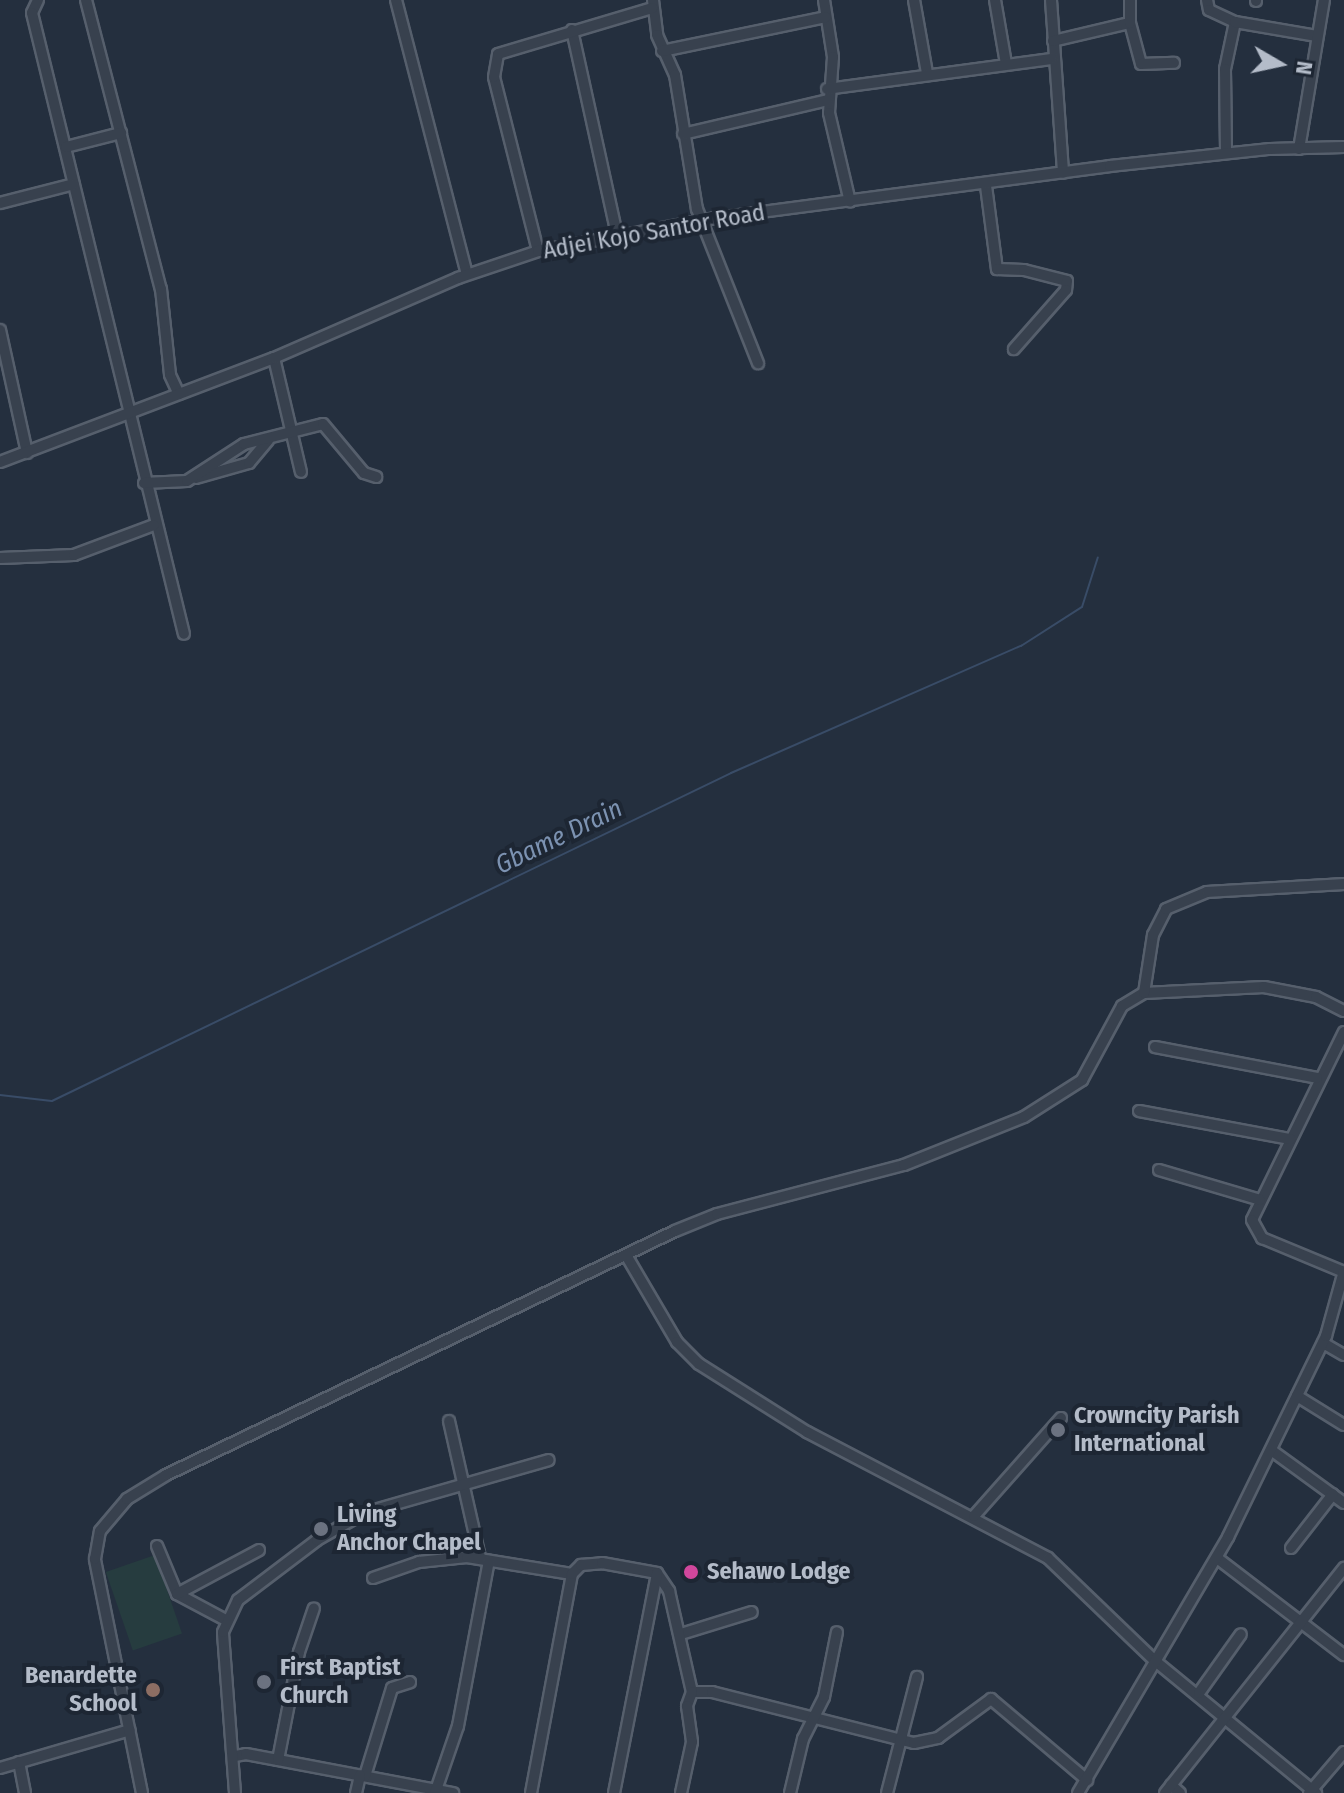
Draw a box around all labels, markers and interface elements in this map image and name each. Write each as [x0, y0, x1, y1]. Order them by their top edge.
north arrow [1240, 24, 1320, 104]
text: N [1290, 59, 1319, 76]
street label: Adjei Kojo Santor Road [541, 198, 767, 266]
water label: Gbame Drain [490, 793, 628, 881]
place label: Crowncity Parish International [1074, 1402, 1240, 1458]
marker: Crowncity Parish International [1049, 1421, 1067, 1439]
place label: Living Anchor Chapel [337, 1501, 481, 1557]
marker: Living Anchor Chapel [312, 1520, 330, 1538]
place label: Sehawo Lodge [707, 1558, 850, 1586]
marker: Sehawo Lodge [682, 1563, 700, 1581]
place label: First Baptist Church [280, 1654, 401, 1710]
place label: Benardette School [25, 1662, 137, 1718]
marker: First Baptist Church [255, 1673, 273, 1691]
marker: Benardette School [144, 1681, 162, 1699]

